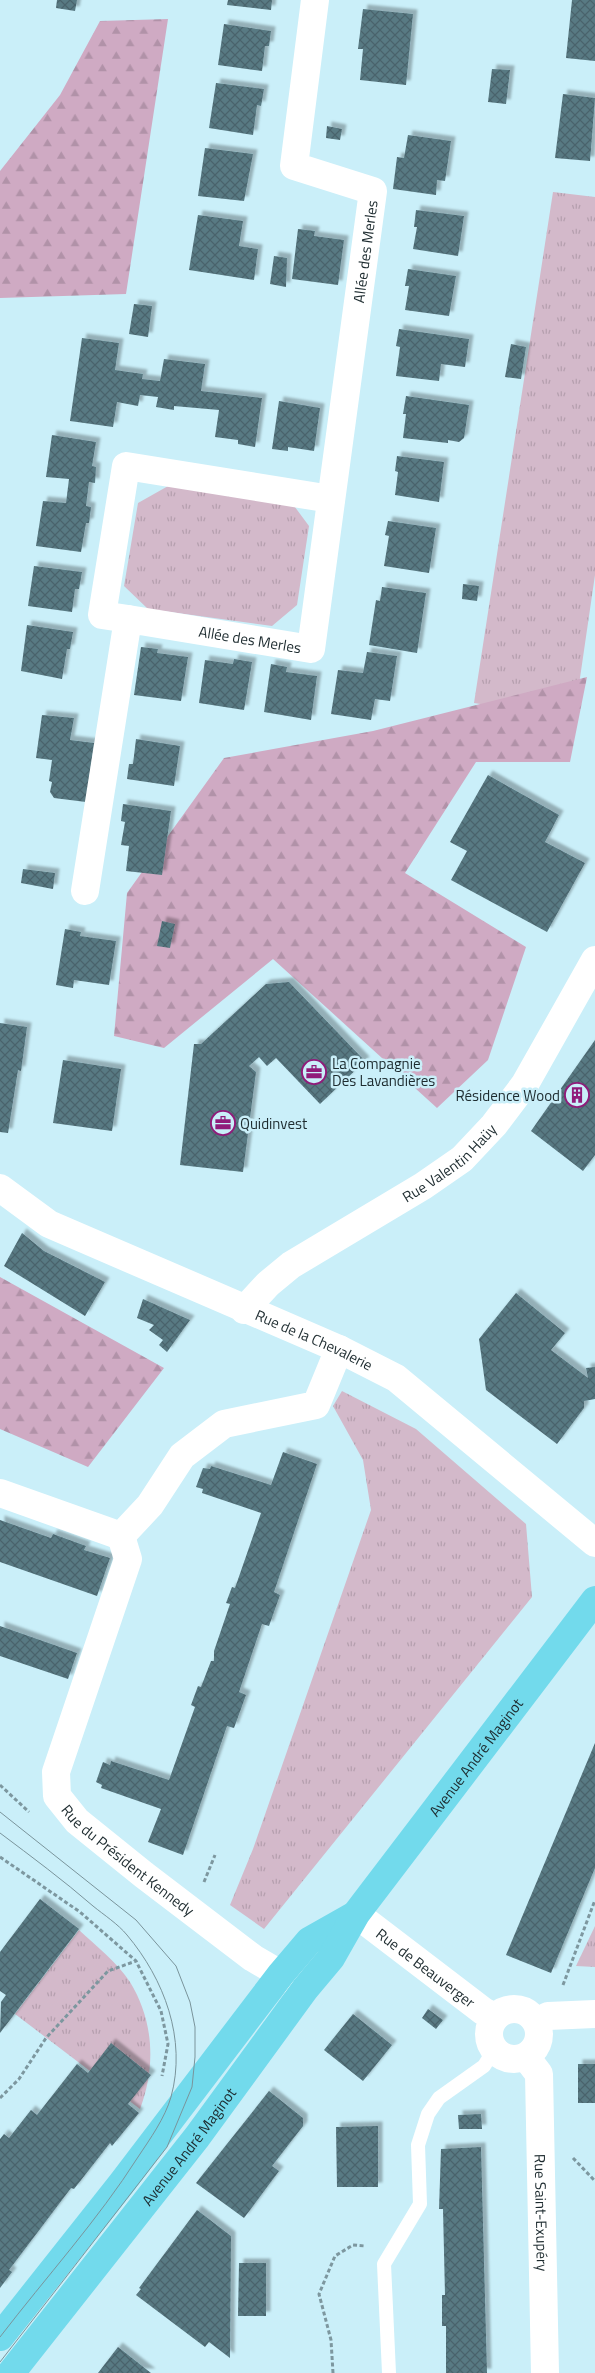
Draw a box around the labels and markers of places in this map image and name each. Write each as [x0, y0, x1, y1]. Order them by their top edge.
place label: La Compagnie Des Lavandières [332, 1052, 435, 1092]
office icon: La Compagnie Des Lavandières [301, 1059, 327, 1085]
building icon: Résidence Wood [564, 1082, 590, 1108]
place label: Résidence Wood [455, 1084, 560, 1107]
office icon: Quidinvest [210, 1110, 236, 1136]
place label: Quidinvest [240, 1112, 308, 1135]

